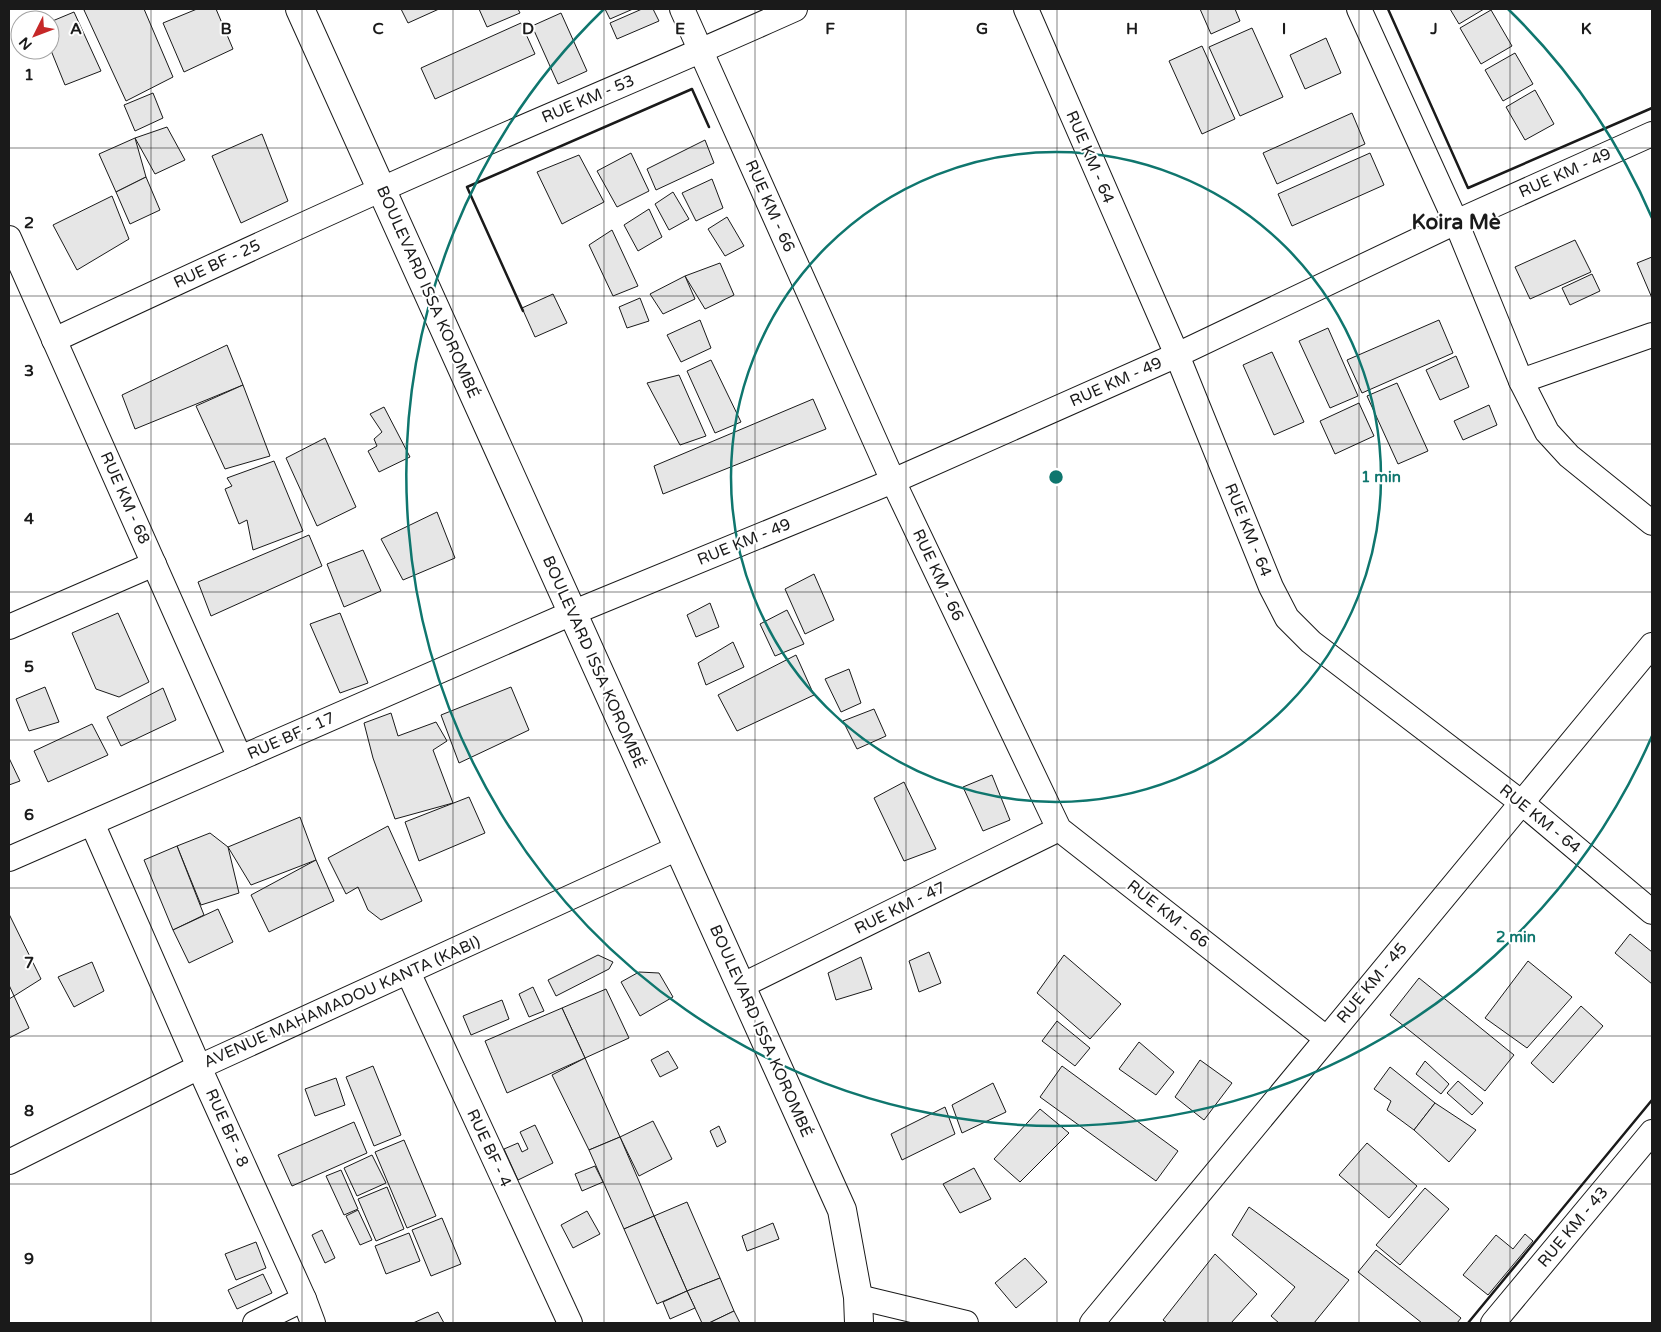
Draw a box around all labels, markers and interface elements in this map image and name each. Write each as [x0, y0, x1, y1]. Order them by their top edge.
north arrow [10, 10, 60, 60]
text: A [70, 19, 82, 39]
text: B [220, 19, 232, 39]
text: C [372, 19, 384, 39]
text: D [522, 19, 534, 39]
text: E [675, 19, 685, 39]
text: F [825, 19, 835, 39]
text: G [976, 19, 988, 39]
text: H [1126, 19, 1138, 39]
text: I [1282, 19, 1286, 39]
text: J [1429, 19, 1438, 39]
text: K [1581, 19, 1592, 39]
text: N [16, 33, 36, 53]
text: 1 [24, 65, 34, 85]
street label: RUE KM - 53 [539, 70, 637, 128]
street label: RUE KM - 64 [1061, 108, 1119, 206]
street label: RUE KM - 49 [1516, 144, 1614, 202]
street label: RUE KM - 66 [741, 157, 799, 255]
street label: BOULEVARD ISSA KOROMBÉ [372, 183, 484, 401]
district label: Koira Mè [1411, 210, 1501, 235]
text: 2 [24, 213, 34, 233]
street label: RUE BF - 25 [170, 235, 264, 293]
street label: RUE KM - 49 [1067, 353, 1165, 411]
text: 3 [24, 361, 34, 381]
street label: RUE KM - 68 [96, 449, 154, 547]
centre of rings [1047, 468, 1065, 486]
text: 1 min [1361, 468, 1401, 486]
street label: RUE KM - 64 [1220, 480, 1276, 580]
text: 4 [24, 509, 34, 529]
street label: RUE KM - 49 [694, 514, 794, 570]
street label: RUE KM - 66 [908, 526, 968, 624]
street label: BOULEVARD ISSA KOROMBÉ [538, 553, 650, 771]
text: 5 [24, 657, 34, 677]
street label: RUE BF - 17 [244, 708, 338, 764]
street label: RUE KM - 64 [1495, 780, 1585, 858]
text: 6 [24, 805, 34, 825]
street label: RUE KM - 66 [1123, 876, 1213, 952]
street label: RUE KM - 47 [851, 877, 949, 939]
street label: BOULEVARD ISSA KOROMBÉ [705, 922, 817, 1140]
text: 2 min [1496, 928, 1536, 946]
street label: AVENUE MAHAMADOU KANTA (KABI) [201, 932, 483, 1072]
street label: RUE KM - 45 [1333, 939, 1411, 1027]
text: 7 [24, 953, 34, 973]
street label: RUE BF - 8 [201, 1086, 253, 1170]
text: 8 [24, 1101, 34, 1121]
street label: RUE BF - 4 [462, 1106, 516, 1190]
street label: RUE KM - 43 [1534, 1183, 1612, 1271]
text: 9 [24, 1249, 34, 1269]

